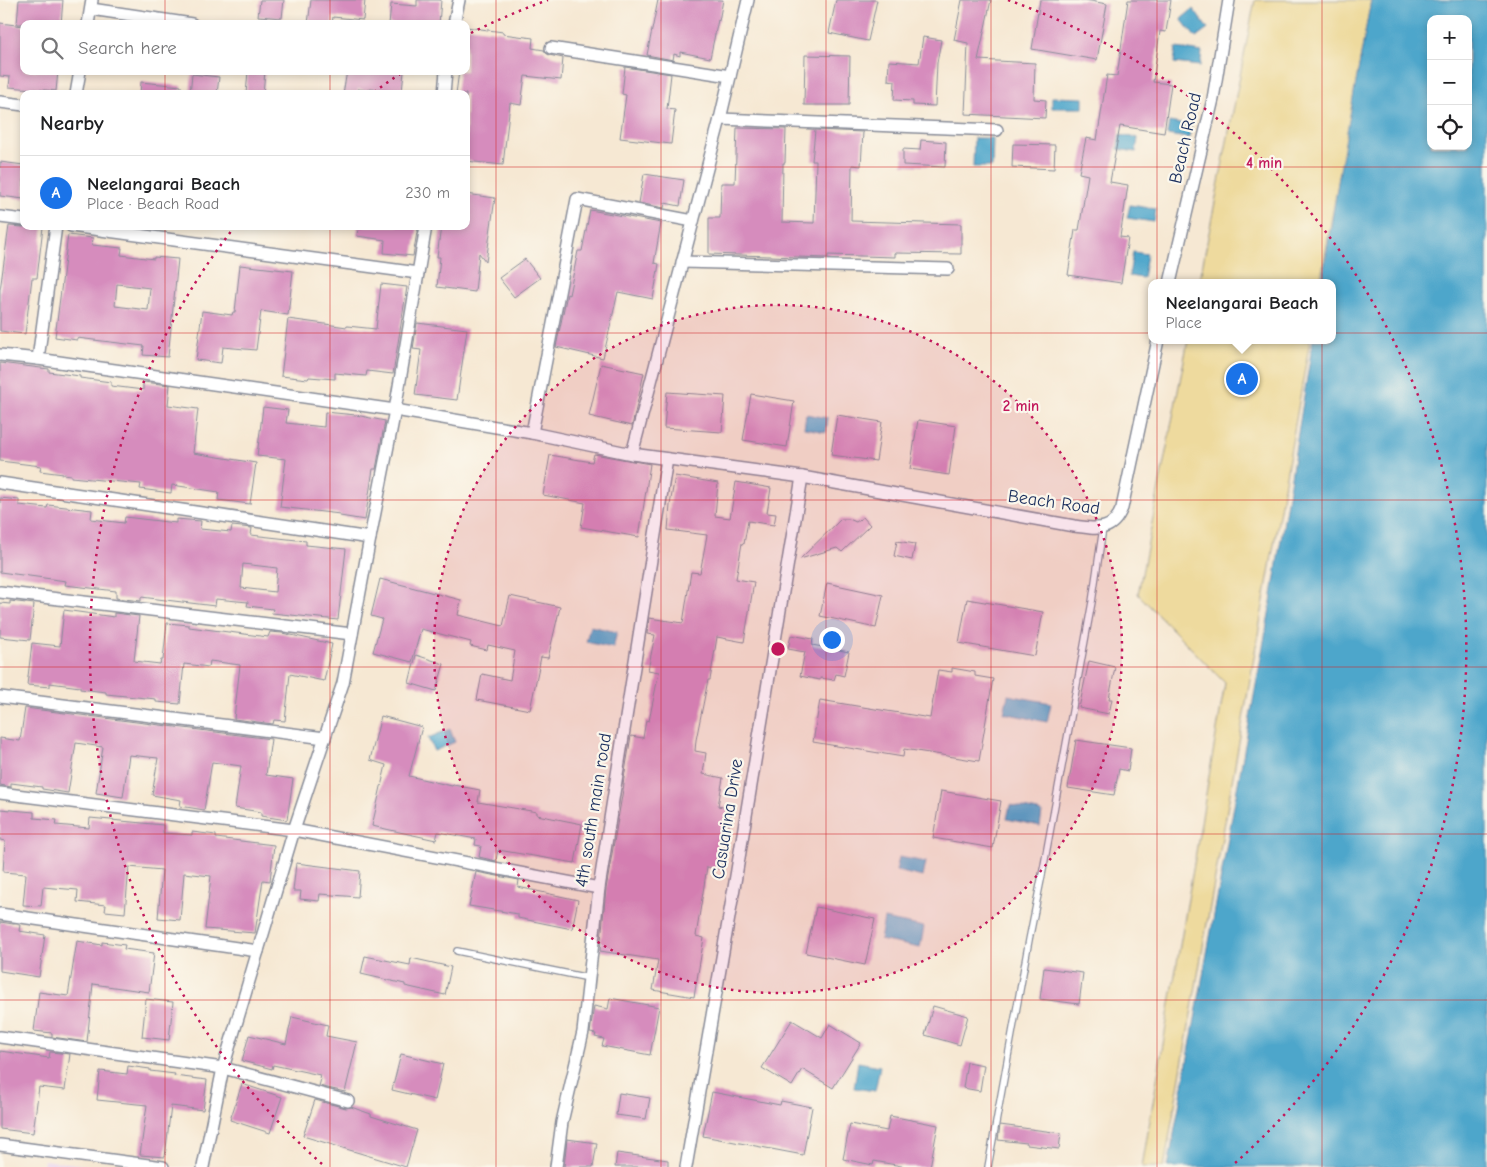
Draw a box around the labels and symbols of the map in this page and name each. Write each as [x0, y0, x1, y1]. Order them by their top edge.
street label: Beach Road [1165, 91, 1206, 186]
text: 4 min [1246, 154, 1282, 172]
pin: A [1226, 360, 1258, 398]
text: 2 min [1003, 397, 1039, 415]
street label: Beach Road [1007, 486, 1101, 519]
your location [819, 627, 845, 653]
centre of rings [769, 640, 787, 658]
street label: 4th south main road [571, 731, 616, 889]
street label: Casuarina Drive [708, 757, 747, 881]

